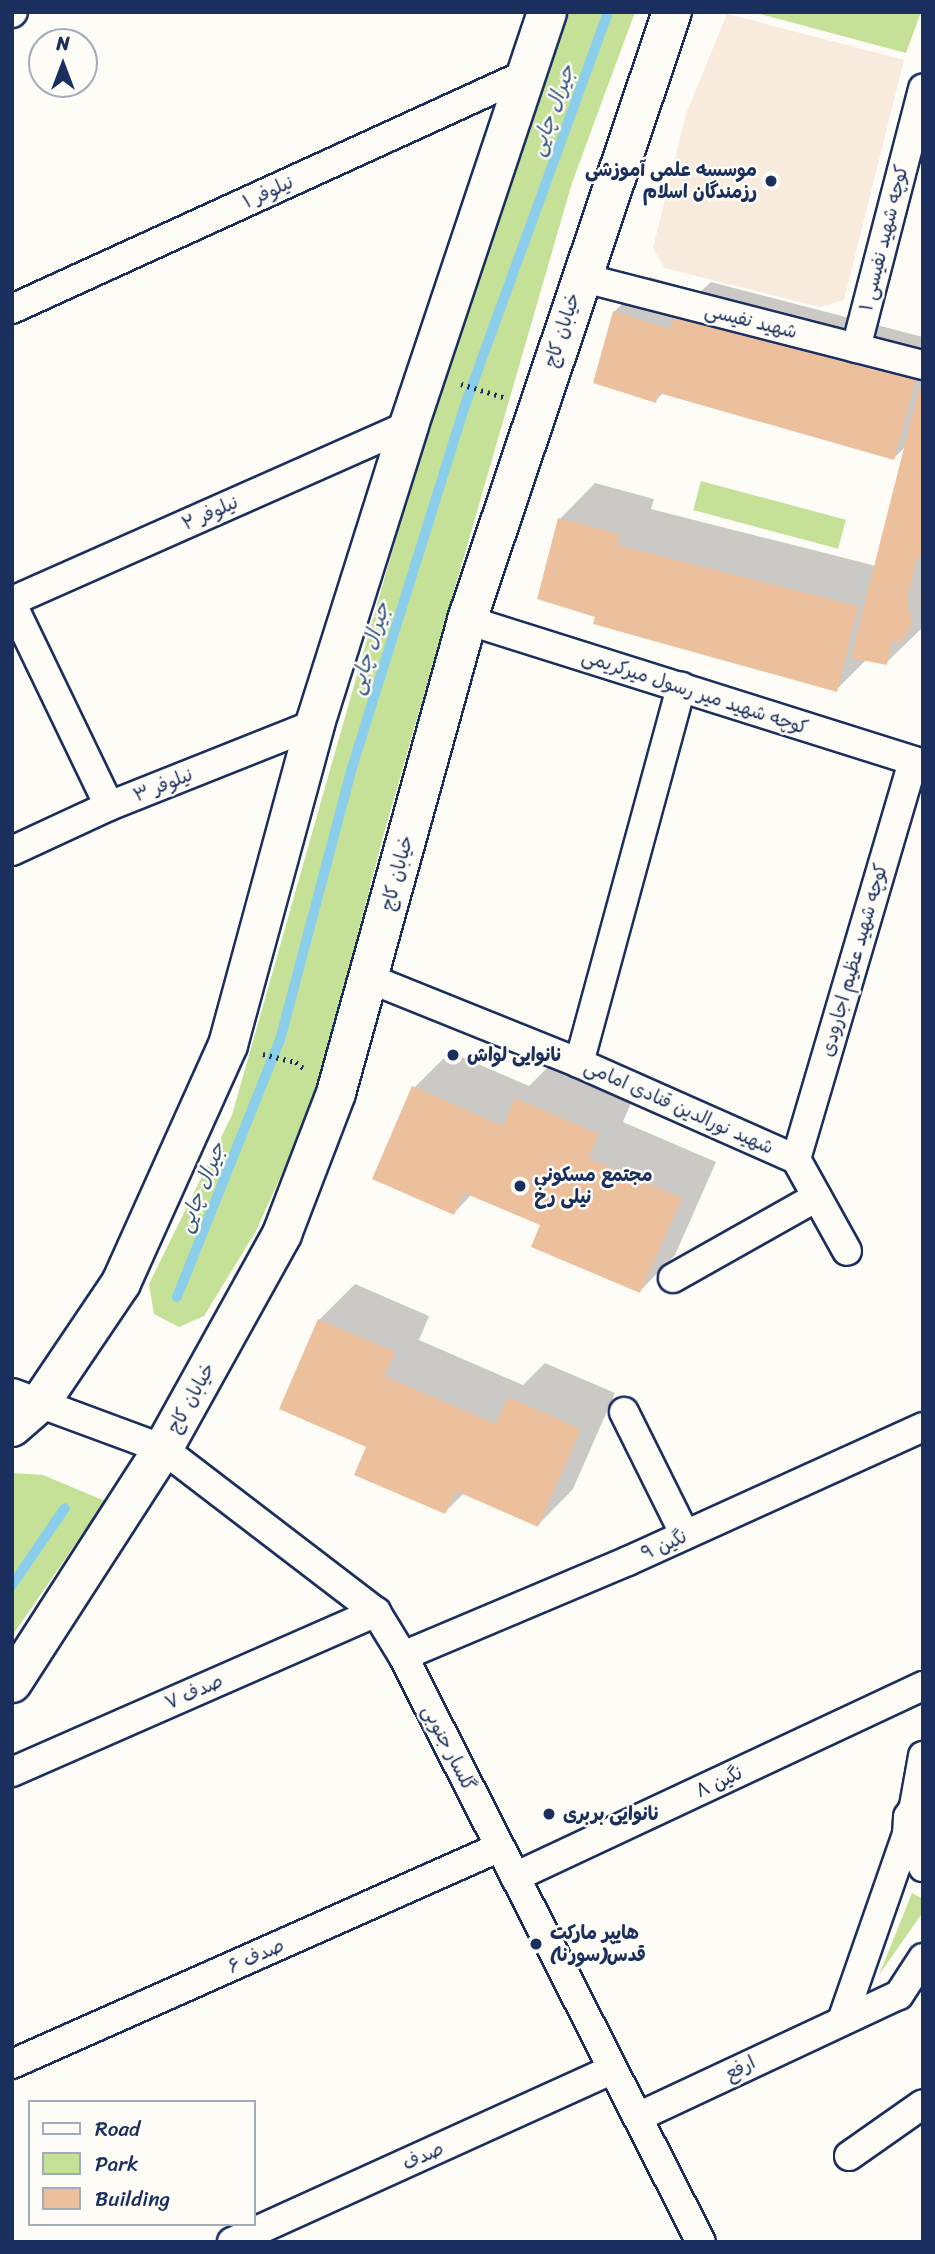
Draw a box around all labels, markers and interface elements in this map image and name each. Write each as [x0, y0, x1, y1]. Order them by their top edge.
text: N [56, 27, 70, 60]
north arrow [28, 28, 98, 98]
water label: جیرال چایی [524, 61, 580, 159]
place label: موسسه علمی آموزشی رزمندگان اسلام [585, 159, 757, 203]
street label: کوچه شهید نفیسی ۱ [855, 163, 913, 313]
street label: نیلوفر ۱ [239, 170, 297, 214]
marker: موسسه علمی آموزشی رزمندگان اسلام [763, 173, 779, 189]
street label: خیابان کاج [539, 290, 585, 370]
street label: شهید نفیسی [702, 299, 800, 343]
street label: نیلوفر ۲ [178, 491, 242, 535]
water label: جیرال چایی [343, 599, 395, 697]
street label: کوچه شهید میر رسول میرکریمی [579, 645, 811, 739]
street label: نیلوفر ۳ [130, 763, 196, 807]
street label: خیابان کاج [376, 833, 418, 913]
street label: کوچه شهید عظیم اجارودی [815, 861, 893, 1059]
place label: نانوایی لواش [467, 1044, 563, 1066]
marker: نانوایی لواش [445, 1047, 461, 1063]
street label: شهید نورالدین قنادی امامی [581, 1055, 777, 1159]
water label: جیرال چایی [172, 1138, 230, 1236]
place label: مجتمع مسکونی نیلی رخ [534, 1164, 653, 1208]
marker: مجتمع مسکونی نیلی رخ [512, 1178, 528, 1194]
street label: خیابان کاج [162, 1359, 220, 1437]
street label: نگین ۹ [638, 1525, 690, 1565]
street label: صدف ۷ [161, 1669, 227, 1715]
street label: گلسار جنوبی [418, 1701, 480, 1795]
street label: نگین ۸ [692, 1761, 746, 1803]
place label: نانوایی بربری [563, 1803, 660, 1825]
marker: نانوایی بربری [541, 1806, 557, 1822]
place label: هایپر مارکت قدس(سورنا) [550, 1922, 646, 1966]
street label: صدف ۶ [224, 1934, 288, 1978]
marker: هایپر مارکت قدس(سورنا) [528, 1936, 544, 1952]
street label: ارفع [721, 2051, 759, 2085]
legend [28, 2100, 256, 2226]
text: Road [95, 2110, 140, 2148]
street label: صدف [399, 2137, 447, 2175]
text: Park [95, 2145, 138, 2183]
text: Building [95, 2180, 170, 2218]

